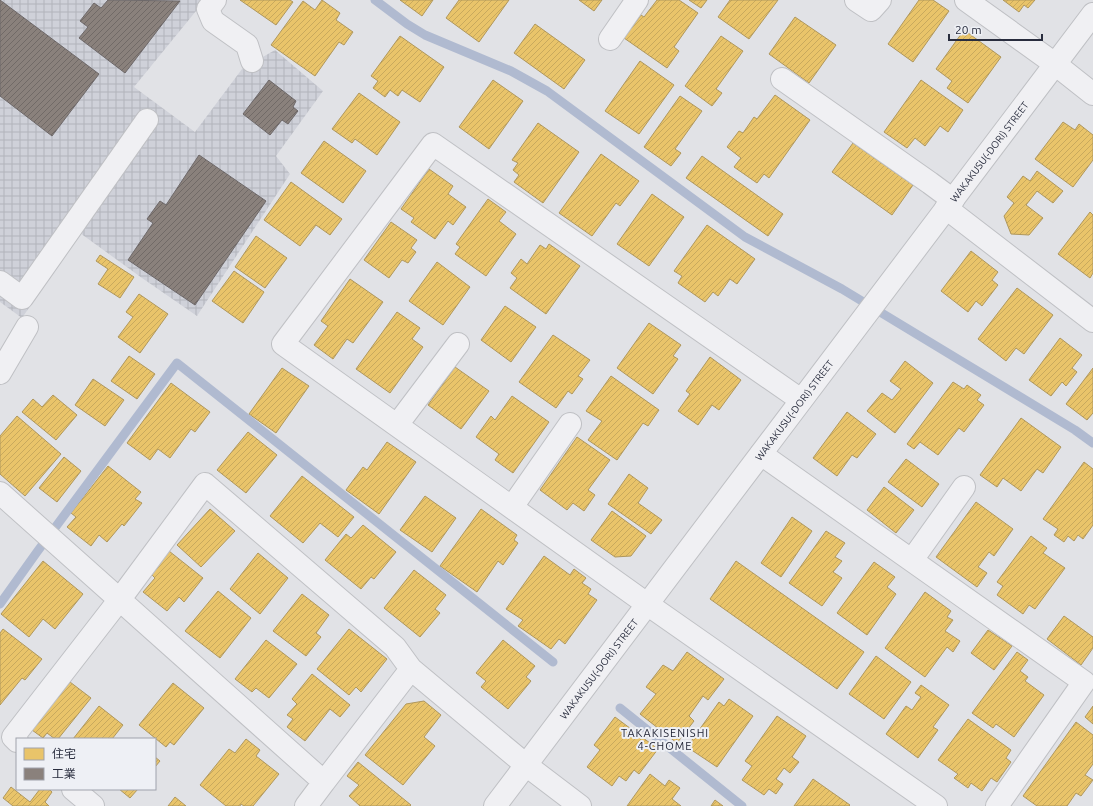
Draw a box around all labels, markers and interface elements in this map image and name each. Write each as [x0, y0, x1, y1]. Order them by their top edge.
scale bar [949, 16, 1042, 42]
text: 20 m [955, 23, 982, 36]
street label: WAKAKUSU(-DORI) STREET [948, 99, 1031, 204]
street label: WAKAKUSU(-DORI) STREET [753, 358, 835, 462]
street label: WAKAKUSU(-DORI) STREET [557, 616, 640, 721]
district label: TAKAKISENISHI 4-CHOME [621, 727, 709, 752]
legend [16, 738, 156, 790]
text: 住宅 [52, 747, 76, 760]
text: 工業 [52, 767, 76, 780]

